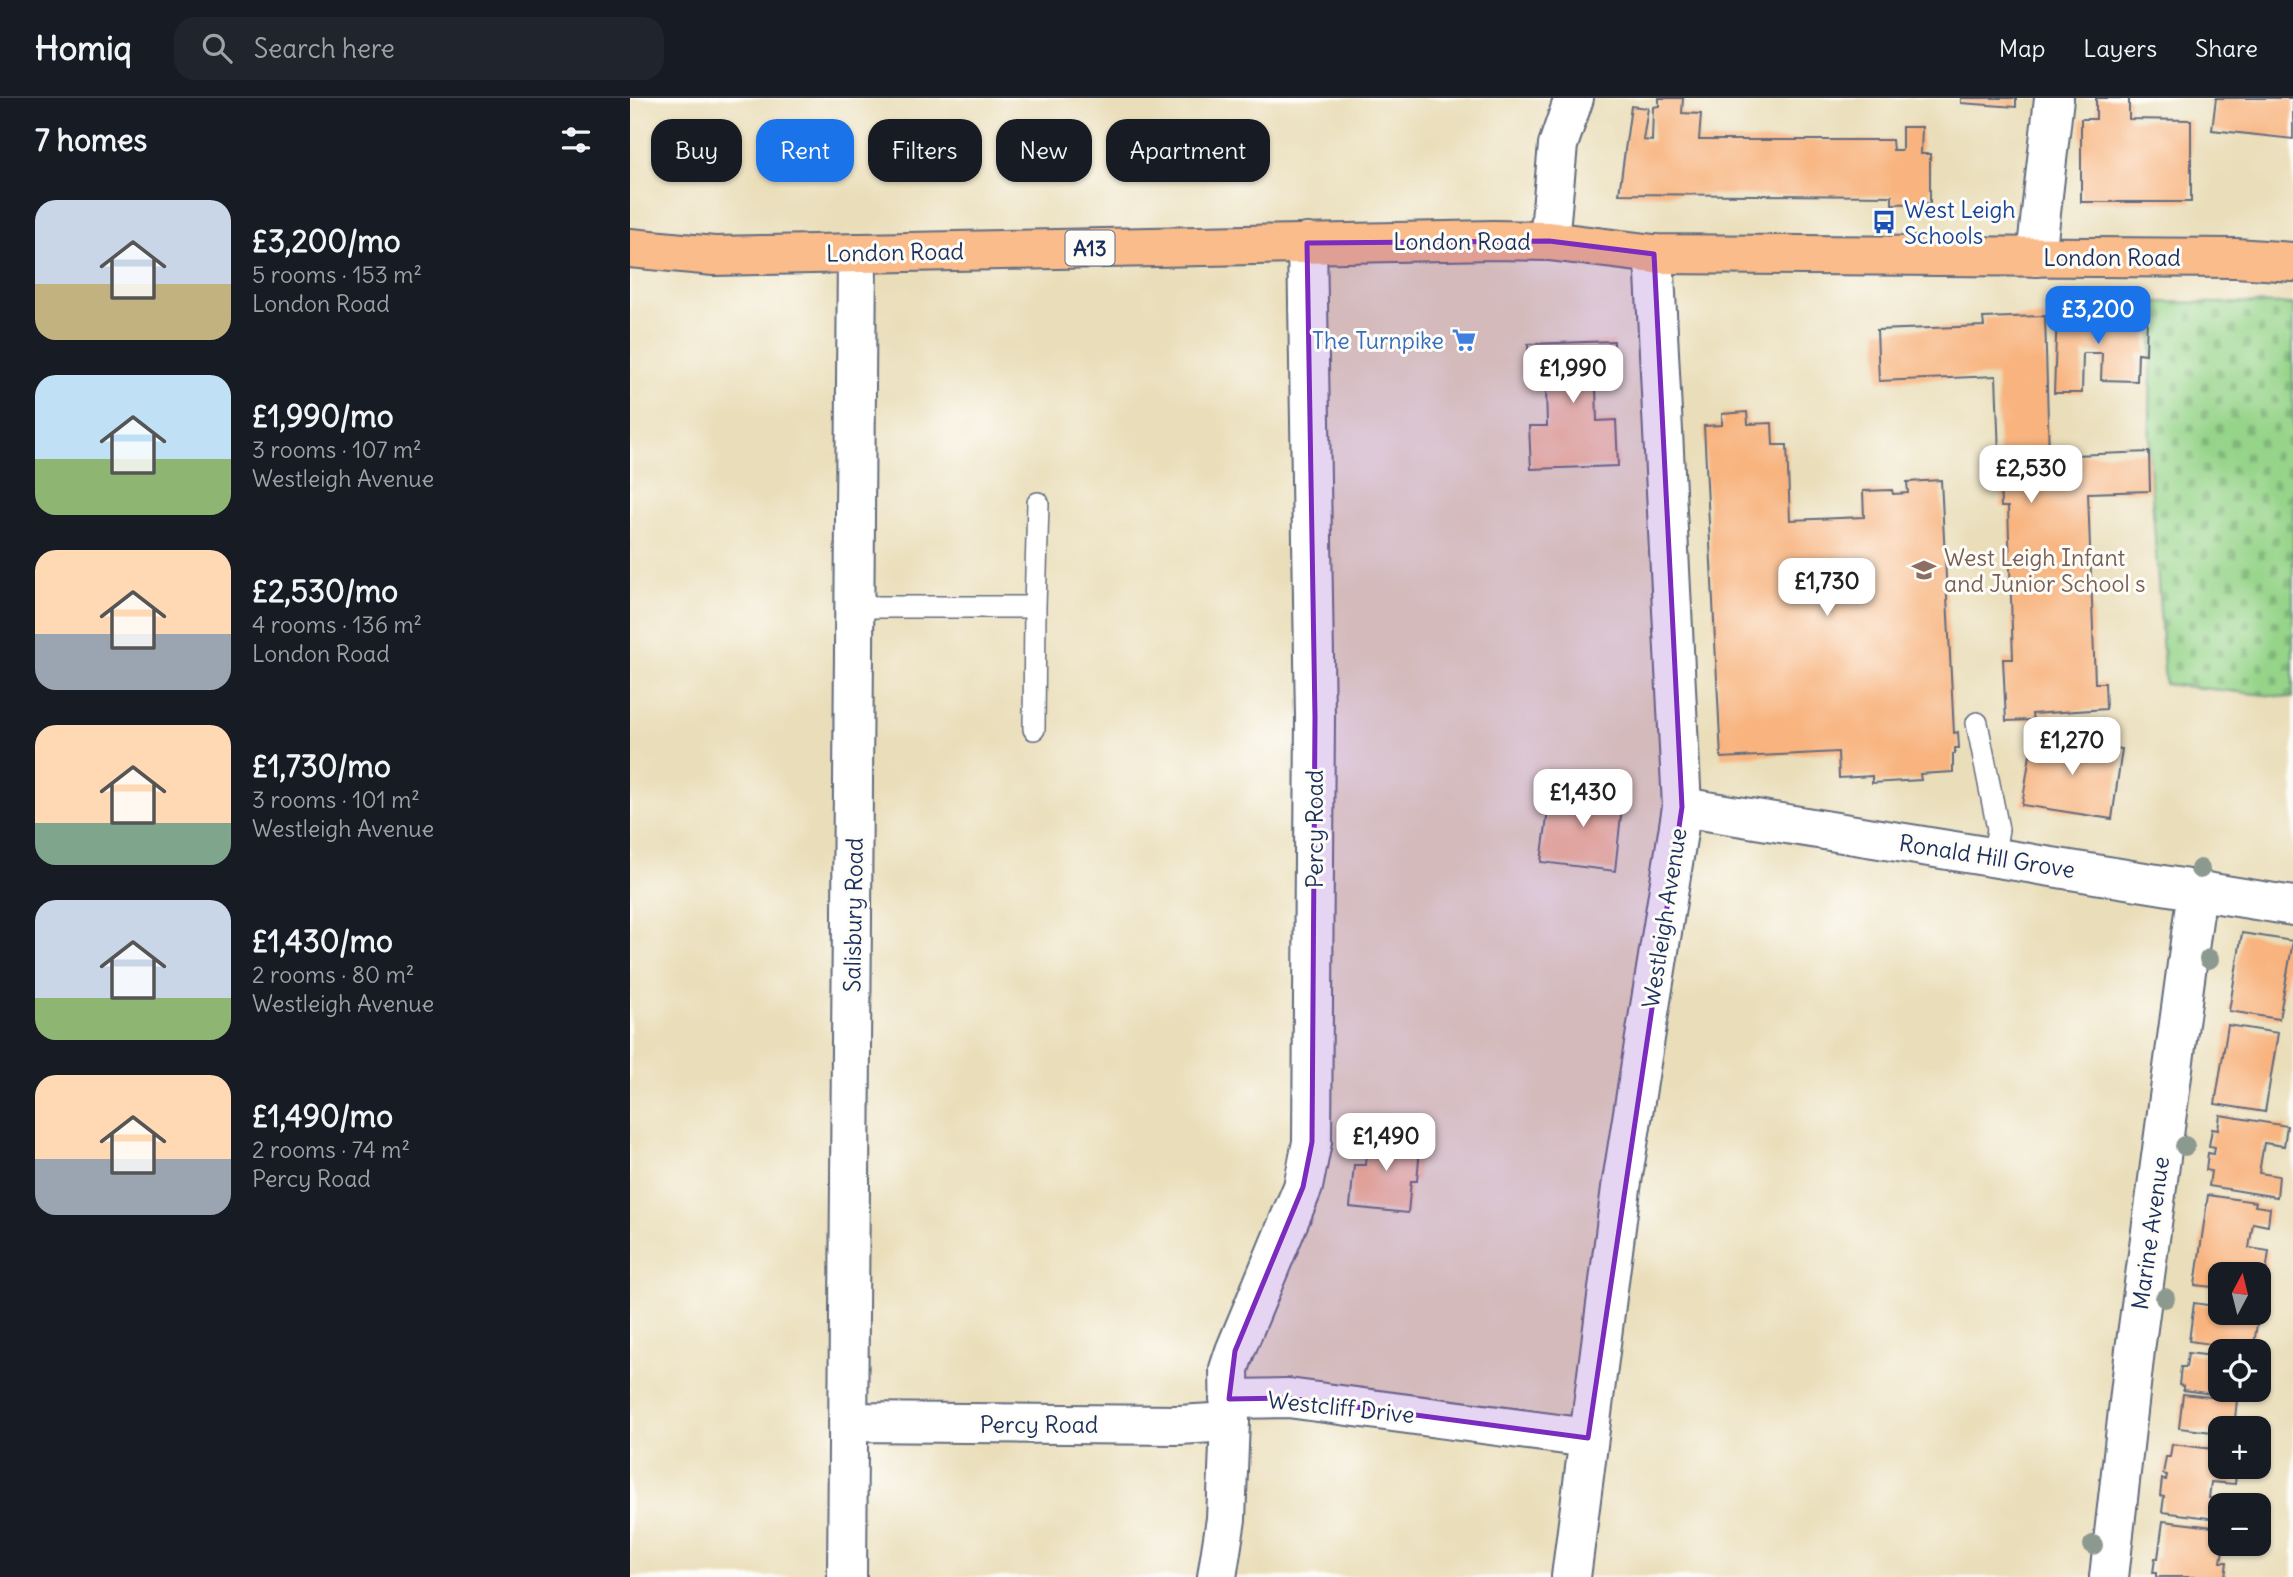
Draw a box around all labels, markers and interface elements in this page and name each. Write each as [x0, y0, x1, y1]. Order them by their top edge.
search box [174, 17, 664, 80]
text: Homiq [35, 27, 132, 69]
icon: search [198, 29, 236, 67]
text: Search here [254, 32, 395, 65]
text: Map [1999, 33, 2045, 63]
text: Layers [2083, 33, 2157, 63]
text: Share [2195, 33, 2258, 63]
chip: Buy [651, 119, 742, 182]
chip: Rent [756, 119, 854, 182]
chip: Filters [868, 119, 982, 182]
chip: New [996, 119, 1092, 182]
chip: Apartment [1106, 119, 1270, 182]
text: 7 homes [35, 121, 147, 159]
icon: filters [557, 121, 595, 159]
place label: West Leigh Schools [1904, 195, 2016, 250]
bus stop icon: West Leigh Schools [1870, 208, 1898, 236]
text: £3,200/mo [252, 222, 401, 260]
street label: London Road [1393, 227, 1531, 256]
icon: home [91, 228, 175, 312]
road number: A13 [1065, 230, 1114, 266]
street label: London Road [826, 236, 964, 268]
street label: London Road [2043, 243, 2181, 272]
text: 5 rooms · 153 m² [252, 260, 422, 289]
pin: £3,200 [2041, 286, 2155, 346]
text: London Road [252, 289, 390, 318]
text: £3,200 [2061, 294, 2135, 323]
place label: The Turnpike [1312, 326, 1444, 355]
supermarket icon: The Turnpike [1450, 326, 1478, 354]
pin: £1,990 [1516, 345, 1630, 405]
text: £1,990 [1539, 353, 1607, 382]
text: £1,990/mo [252, 397, 394, 435]
icon: home [91, 403, 175, 487]
text: 3 rooms · 107 m² [252, 435, 422, 464]
pin: £2,530 [1974, 446, 2088, 505]
text: £2,530 [1995, 453, 2067, 482]
text: Westleigh Avenue [252, 464, 434, 493]
place label: West Leigh Infant and Junior School s [1944, 543, 2146, 598]
school or university icon: West Leigh Infant and Junior School s [1910, 556, 1938, 584]
pin: £1,730 [1770, 559, 1884, 618]
text: £1,730 [1794, 566, 1860, 595]
text: £2,530/mo [252, 572, 398, 610]
icon: home [91, 578, 175, 662]
text: 4 rooms · 136 m² [252, 610, 422, 639]
text: London Road [252, 639, 390, 668]
pin: £1,270 [2015, 718, 2129, 777]
text: £1,270 [2039, 725, 2105, 754]
text: £1,730/mo [252, 747, 391, 785]
icon: home [91, 753, 175, 837]
street label: Percy Road [1300, 770, 1329, 888]
pin: £1,430 [1526, 770, 1640, 829]
text: £1,430 [1549, 777, 1617, 806]
text: 3 rooms · 101 m² [252, 785, 420, 814]
text: Westleigh Avenue [252, 814, 434, 843]
street label: Westleigh Avenue [1635, 826, 1693, 1010]
street label: Ronald Hill Grove [1897, 828, 2077, 884]
street label: Salisbury Road [837, 837, 869, 993]
text: £1,430/mo [252, 922, 393, 960]
icon: home [91, 928, 175, 1012]
text: 2 rooms · 80 m² [252, 960, 414, 989]
text: Westleigh Avenue [252, 989, 434, 1018]
text: £1,490/mo [252, 1097, 393, 1135]
icon: home [91, 1103, 175, 1187]
pin: £1,490 [1329, 1114, 1443, 1173]
text: £1,490 [1352, 1121, 1420, 1150]
text: 2 rooms · 74 m² [252, 1135, 410, 1164]
street label: Marine Avenue [2125, 1155, 2175, 1311]
text: Percy Road [252, 1164, 371, 1193]
north arrow [2208, 1262, 2272, 1325]
map controls [2208, 1262, 2271, 1556]
button: locate [2208, 1339, 2271, 1402]
street label: Westcliff Drive [1266, 1385, 1416, 1429]
street label: Percy Road [980, 1410, 1098, 1439]
button: + [2208, 1416, 2271, 1479]
button: − [2208, 1493, 2271, 1556]

